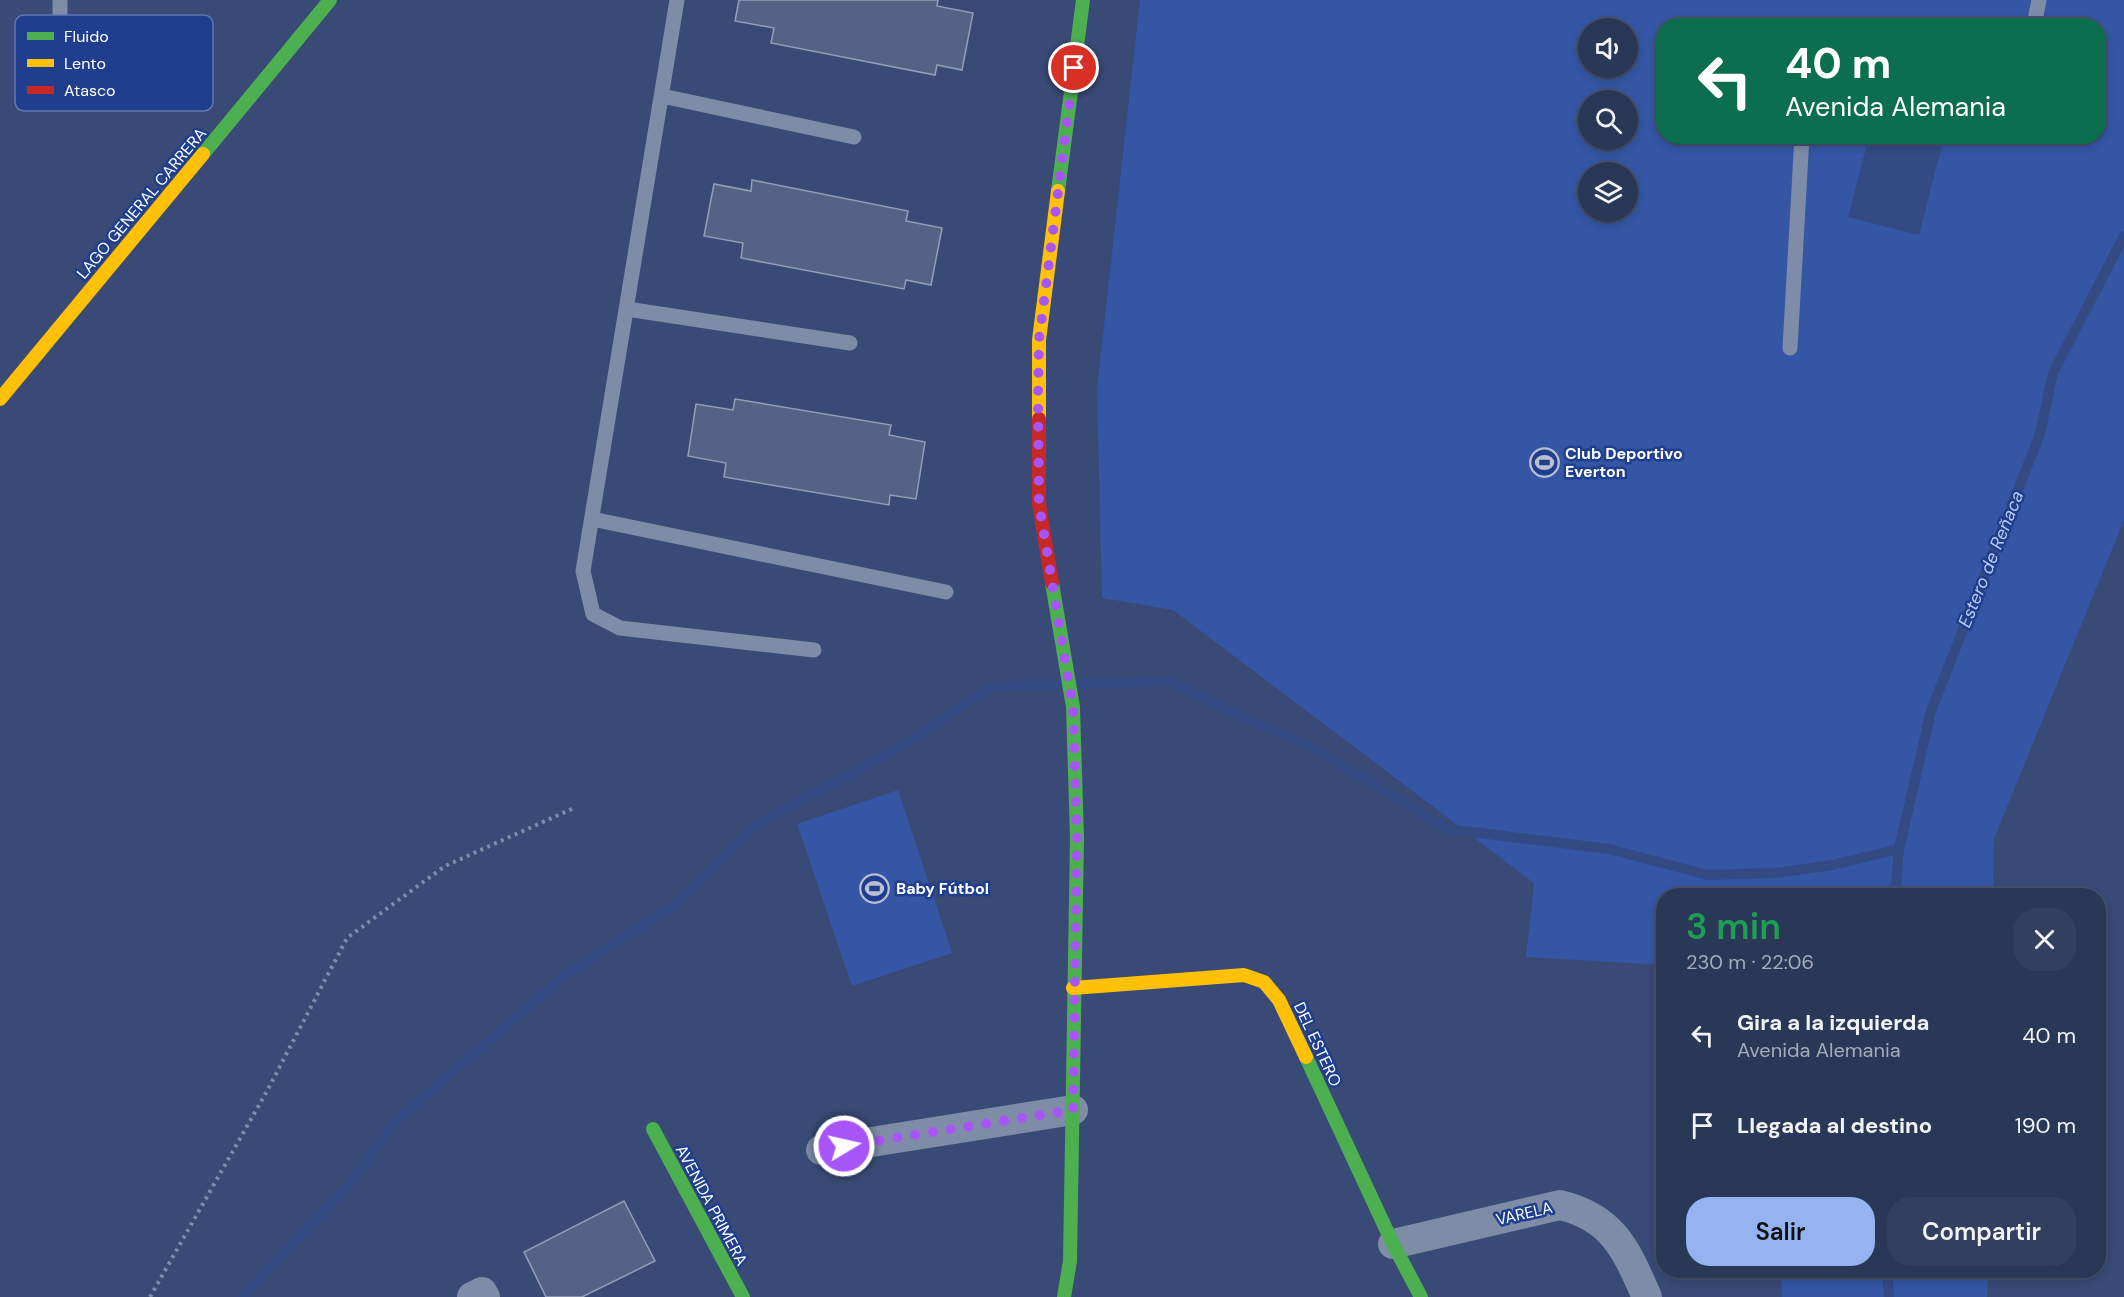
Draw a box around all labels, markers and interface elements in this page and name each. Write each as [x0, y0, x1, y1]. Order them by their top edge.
legend [15, 15, 213, 111]
map controls [1578, 18, 1638, 222]
button: sound [1578, 18, 1638, 78]
text: Fluido [64, 26, 109, 47]
text: 40 m [1785, 36, 1891, 91]
pin [1048, 42, 1099, 93]
icon: left [1686, 42, 1764, 120]
icon: arrive [1057, 51, 1090, 84]
text: Lento [64, 53, 106, 74]
text: Atasco [64, 80, 116, 101]
text: Avenida Alemania [1785, 89, 2006, 124]
button: search [1578, 90, 1638, 150]
street label: LAGO GENERAL CARRERA [72, 123, 211, 283]
button: layers [1578, 162, 1638, 222]
place label: Club Deportivo Everton [1565, 443, 1683, 482]
sports icon: Club Deportivo Everton [1528, 446, 1560, 478]
water label: Estero de Reñaca [1953, 487, 2029, 631]
sports icon: Baby Fútbol [859, 872, 891, 904]
place label: Baby Fútbol [896, 878, 989, 899]
text: 3 min [1686, 903, 1781, 950]
button: close [2013, 908, 2076, 971]
text: 230 m · 22:06 [1686, 949, 1814, 975]
street label: DEL ESTERO [1289, 999, 1346, 1090]
text: Gira a la izquierda [1737, 1008, 1929, 1037]
icon: left [1686, 1019, 1719, 1052]
text: 40 m [2022, 1021, 2076, 1050]
text: Avenida Alemania [1737, 1037, 1901, 1063]
icon: arrive [1686, 1109, 1719, 1142]
text: Llegada al destino [1737, 1111, 1932, 1140]
text: 190 m [2015, 1111, 2076, 1140]
position arrow [812, 1114, 876, 1178]
street label: AVENIDA PRIMERA [671, 1141, 752, 1270]
street label: VARELA [1494, 1197, 1555, 1230]
button: Salir [1686, 1197, 1875, 1266]
button: Compartir [1887, 1197, 2076, 1266]

